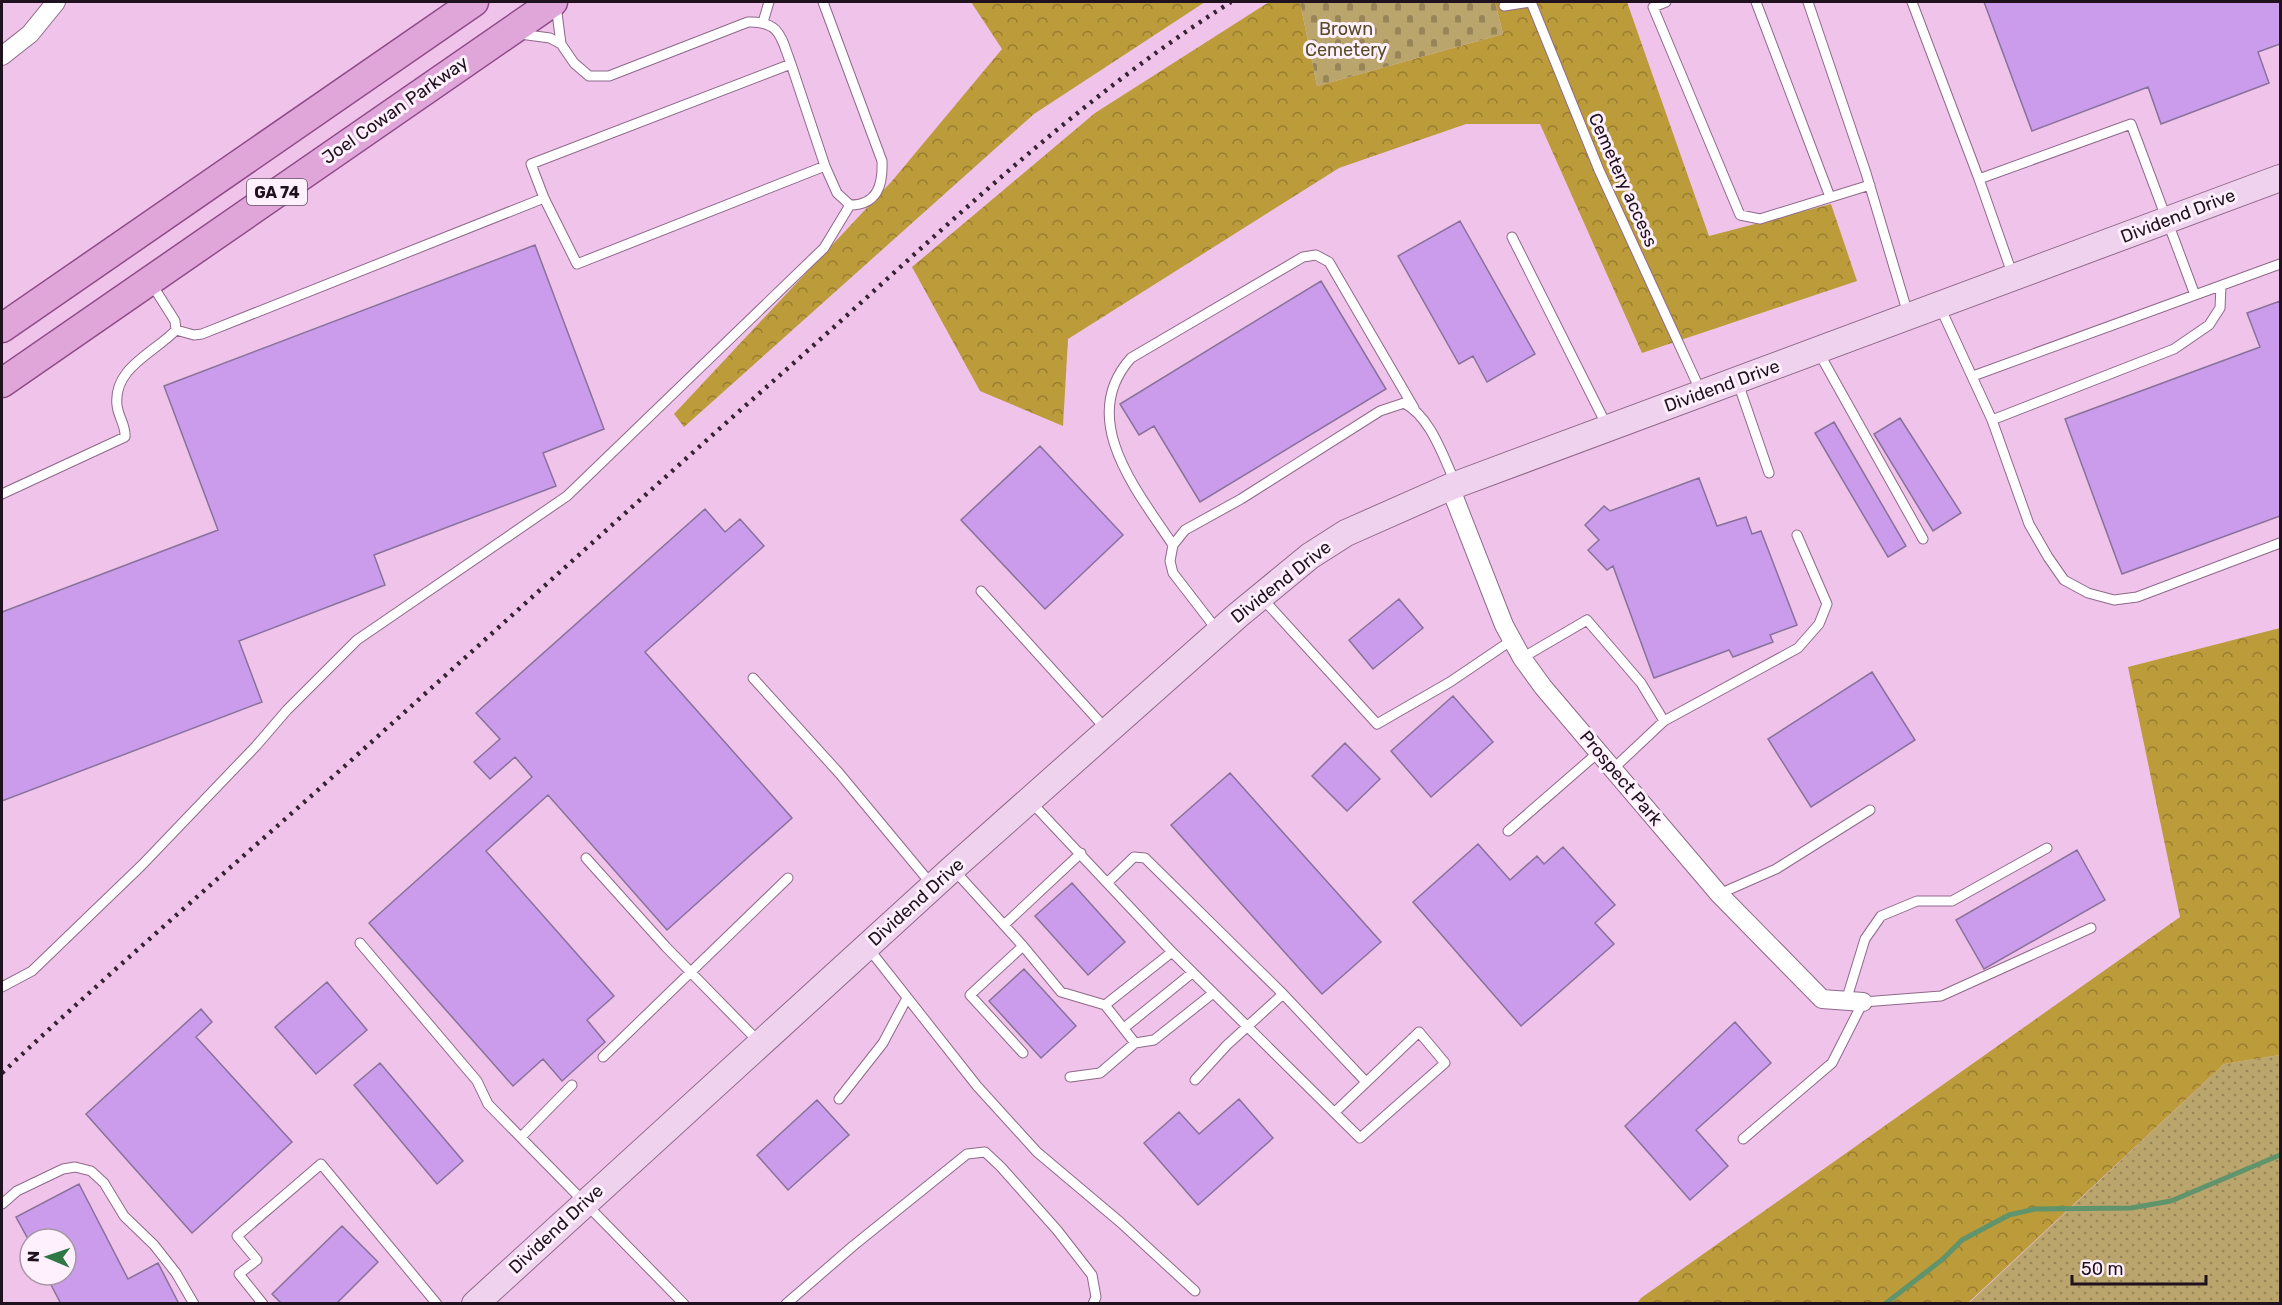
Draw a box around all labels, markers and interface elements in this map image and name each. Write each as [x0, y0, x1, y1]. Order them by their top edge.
park label: Brown Cemetery [1305, 18, 1387, 61]
street label: Joel Cowan Parkway [318, 51, 472, 169]
street label: Cemetery access [1584, 110, 1662, 250]
road number: GA 74 [247, 179, 307, 205]
street label: Dividend Drive [2117, 184, 2239, 248]
street label: Dividend Drive [1661, 355, 1783, 417]
street label: Dividend Drive [1226, 536, 1336, 628]
street label: Prospect Park [1575, 726, 1668, 831]
street label: Dividend Drive [864, 853, 968, 951]
street label: Dividend Drive [504, 1180, 608, 1278]
north arrow [18, 1227, 78, 1287]
scale bar [2072, 1248, 2206, 1286]
text: N [24, 1250, 43, 1263]
text: 50 m [2081, 1258, 2124, 1280]

